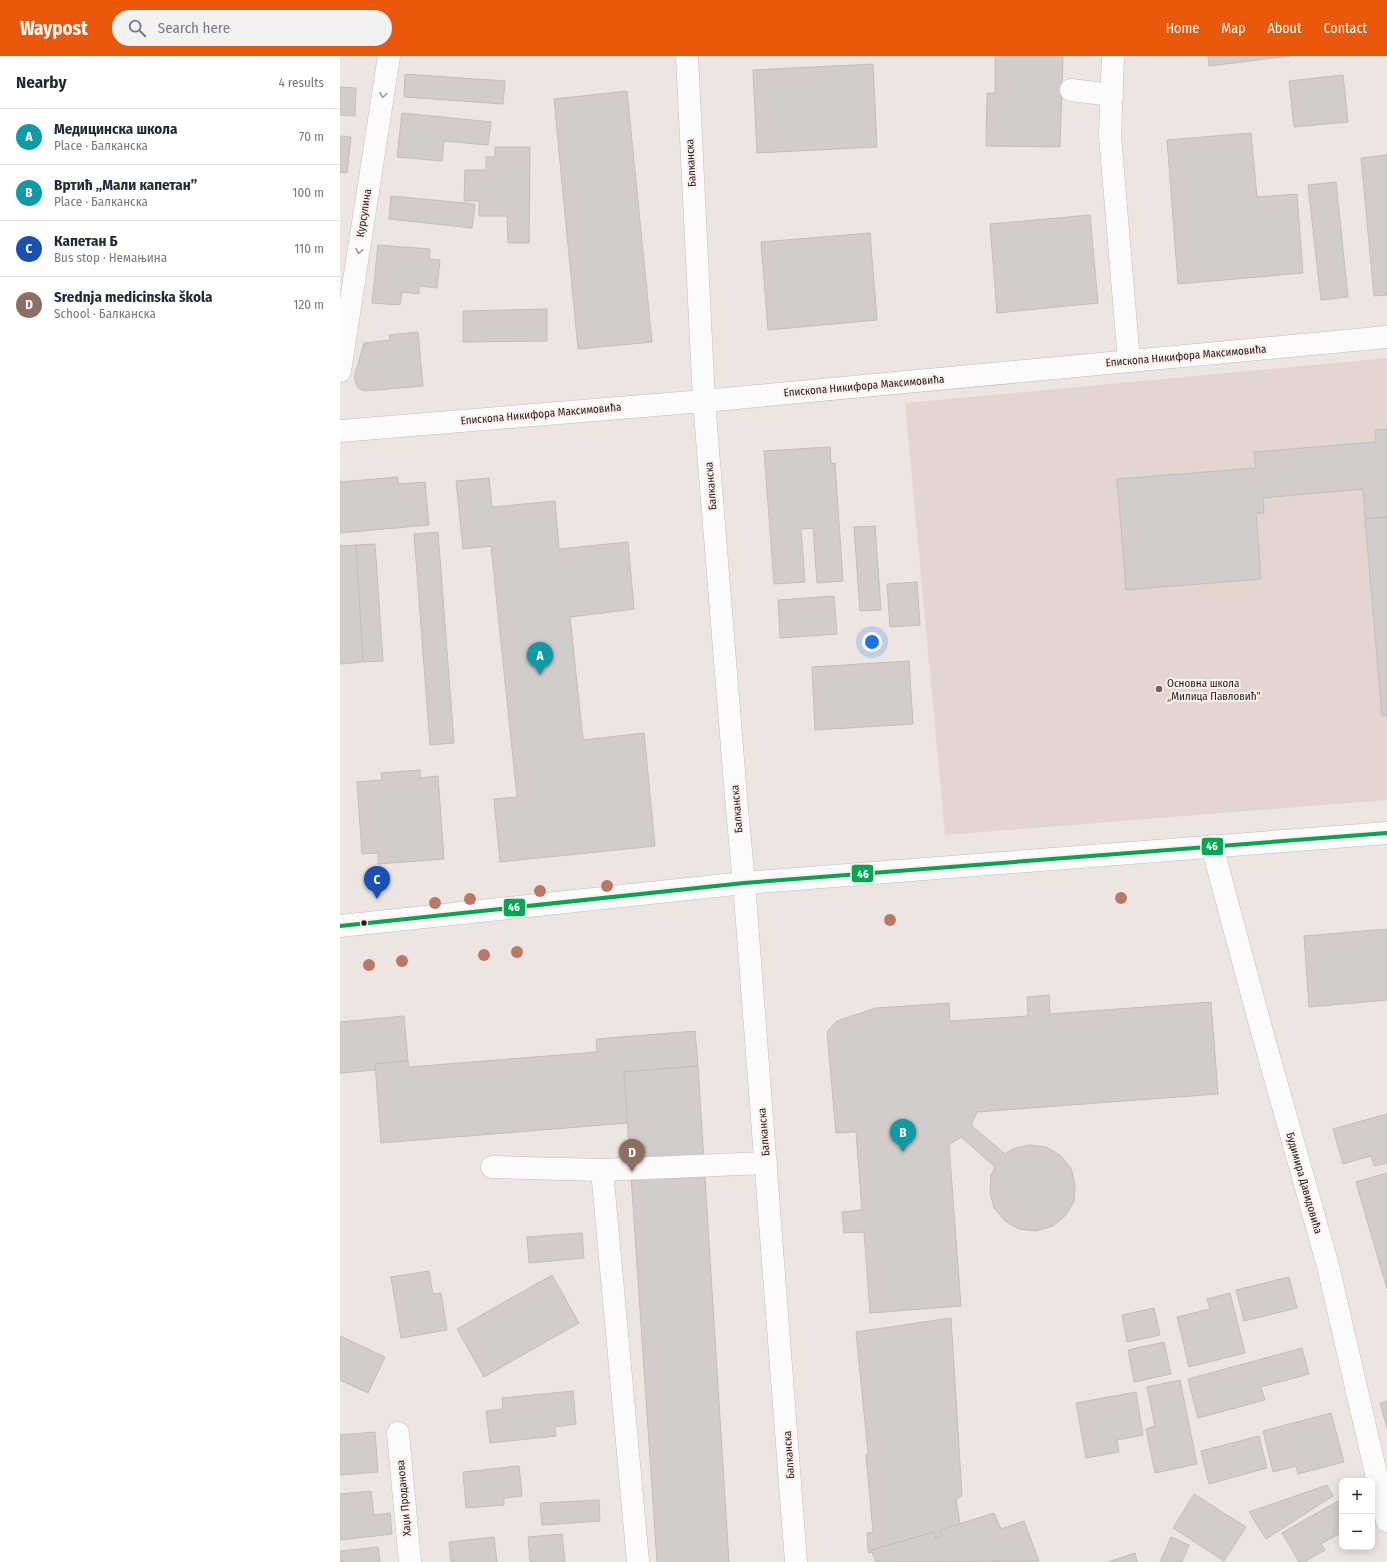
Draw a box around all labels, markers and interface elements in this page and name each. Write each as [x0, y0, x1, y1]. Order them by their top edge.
search box [112, 10, 392, 46]
text: Waypost [20, 17, 88, 40]
icon: search [126, 17, 148, 39]
text: Search here [158, 19, 230, 37]
text: Home [1166, 20, 1199, 37]
text: Map [1221, 20, 1245, 37]
text: About [1267, 20, 1302, 37]
text: Contact [1324, 20, 1367, 37]
text: Nearby [16, 72, 67, 93]
text: 4 results [278, 75, 324, 90]
one-way arrow [379, 91, 388, 98]
text: Медицинска школа [54, 120, 177, 138]
text: A [25, 129, 33, 144]
text: 70 m [299, 129, 324, 144]
text: Place · Балканска [54, 138, 148, 153]
street label: Балканска [683, 139, 699, 187]
text: Вртић „Мали капетан” [54, 176, 197, 194]
text: B [25, 185, 33, 200]
text: 100 m [292, 185, 324, 200]
street label: Курсулина [354, 188, 374, 238]
text: Place · Балканска [54, 194, 148, 209]
text: Капетан Б [54, 232, 118, 250]
text: C [26, 241, 32, 256]
text: 110 m [294, 241, 324, 256]
one-way arrow [355, 248, 363, 254]
text: Bus stop · Немањина [54, 250, 167, 265]
text: Srednja medicinska škola [54, 288, 212, 306]
text: D [25, 297, 33, 312]
text: 120 m [293, 297, 324, 312]
text: School · Балканска [54, 306, 156, 321]
street label: Епископа Никифора Максимовића [1105, 342, 1267, 370]
street label: Епископа Никифора Максимовића [783, 372, 945, 400]
street label: Епископа Никифора Максимовића [460, 400, 622, 428]
street label: Балканска [702, 461, 720, 511]
your location [862, 632, 882, 652]
pin: A [527, 642, 553, 675]
place label: Основна школа „Милица Павловић” [1167, 677, 1261, 703]
marker: Основна школа „Милица Павловић” [1154, 684, 1164, 694]
street label: Балканска [728, 784, 746, 834]
line badge: 46 [1201, 837, 1224, 856]
text: 46 [1206, 840, 1218, 853]
line badge: 46 [851, 864, 874, 883]
pin: C [364, 866, 390, 899]
text: 46 [857, 868, 869, 881]
line badge: 46 [503, 898, 526, 917]
text: 46 [508, 901, 520, 914]
unlabelled marker [359, 918, 369, 928]
street label: Балканска [755, 1107, 773, 1157]
pin: B [890, 1119, 916, 1152]
street label: Будимира Давидовића [1283, 1131, 1325, 1235]
pin: D [619, 1139, 645, 1172]
street label: Балканска [781, 1431, 797, 1479]
street label: Хаџи Проданова [394, 1459, 414, 1537]
map controls [1339, 1478, 1375, 1550]
button: + [1339, 1478, 1375, 1514]
button: − [1339, 1514, 1375, 1550]

